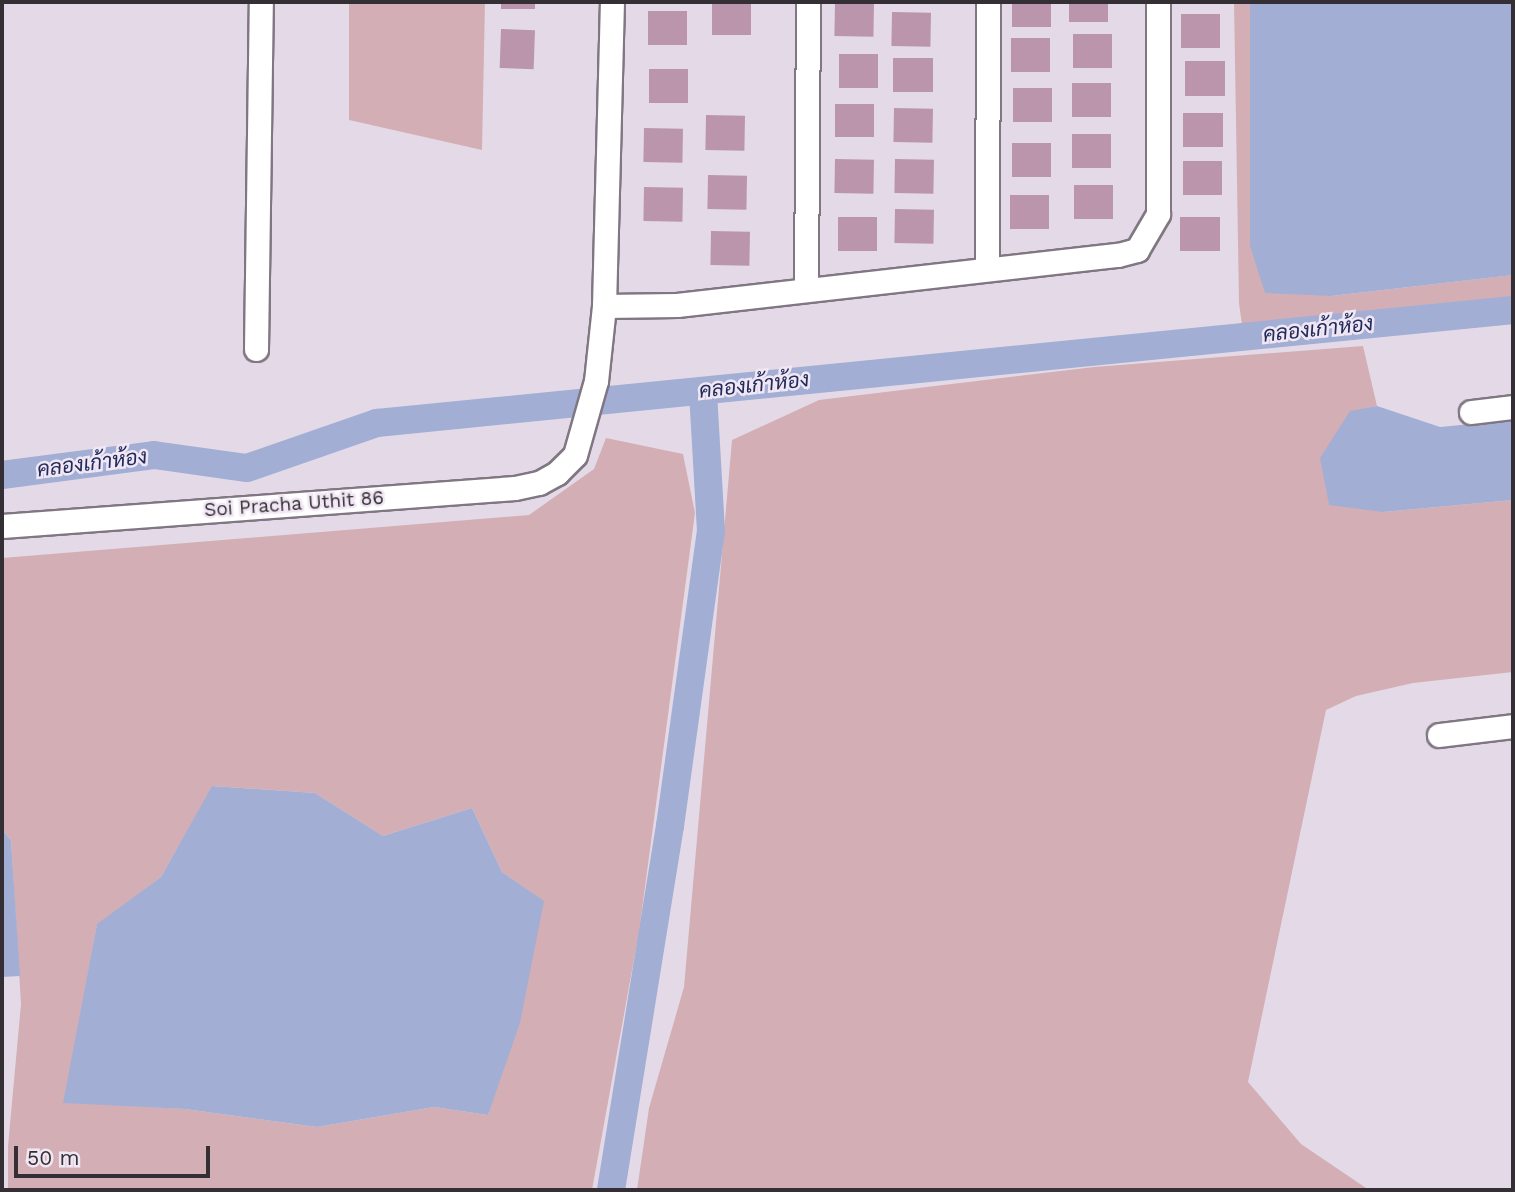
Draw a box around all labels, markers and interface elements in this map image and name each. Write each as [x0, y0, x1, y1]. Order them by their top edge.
water label: คลองเก้าห้อง [1262, 311, 1374, 347]
water label: คลองเก้าห้อง [698, 367, 810, 403]
water label: คลองเก้าห้อง [36, 444, 148, 482]
street label: Soi Pracha Uthit 86 [203, 486, 385, 522]
scale bar [18, 1132, 214, 1176]
text: 50 m [27, 1145, 79, 1170]

